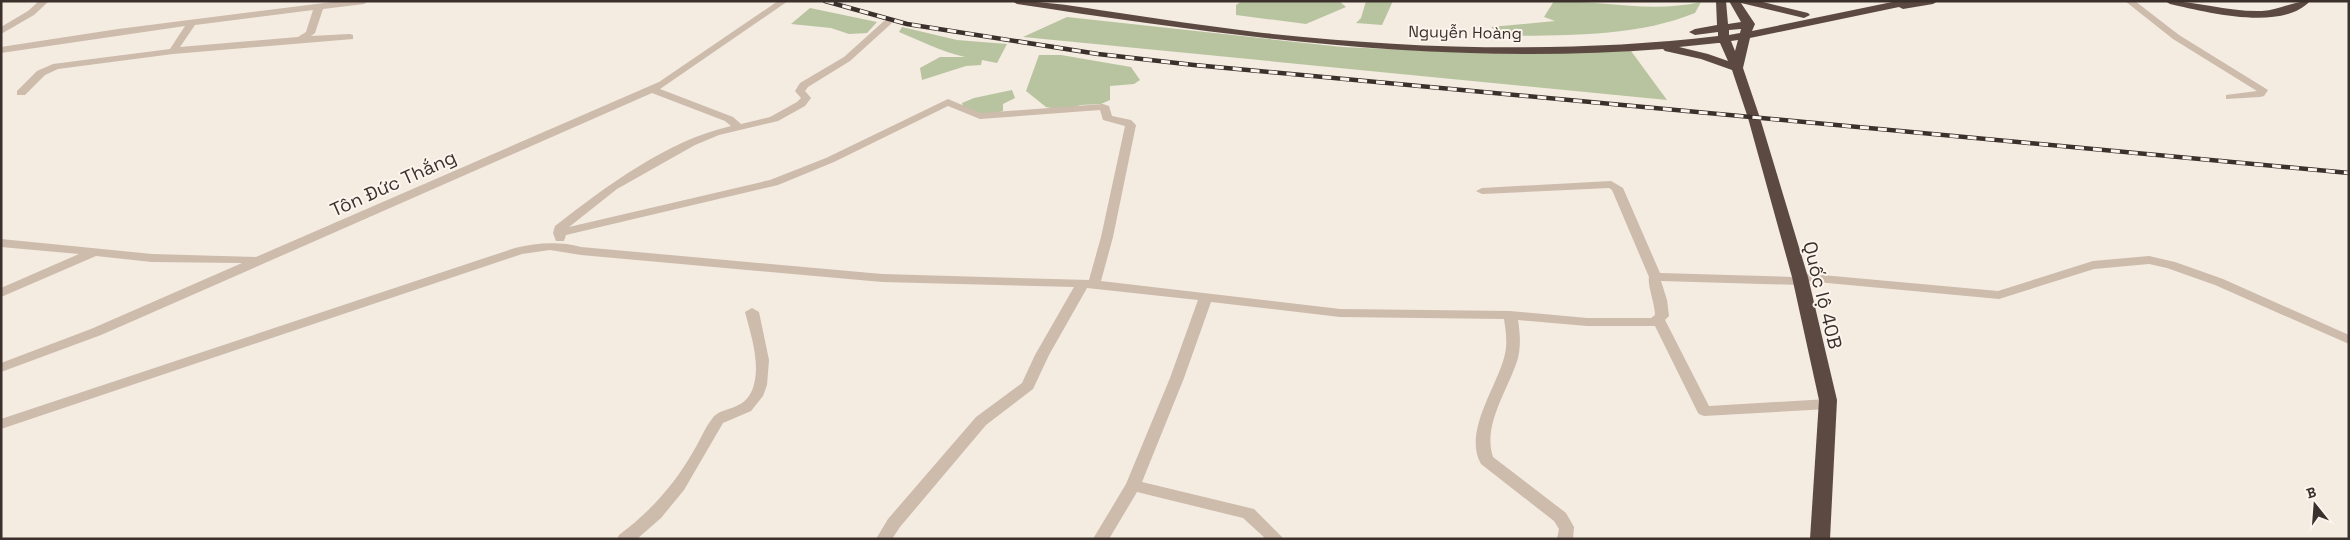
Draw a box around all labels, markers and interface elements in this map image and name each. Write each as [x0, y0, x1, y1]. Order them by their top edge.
street label: Nguyễn Hoàng [1408, 21, 1522, 44]
street label: Tôn Đức Thắng [326, 144, 460, 222]
street label: Quốc lộ 40B [1797, 239, 1848, 352]
north arrow [2290, 480, 2340, 530]
text: B [2304, 483, 2318, 503]

